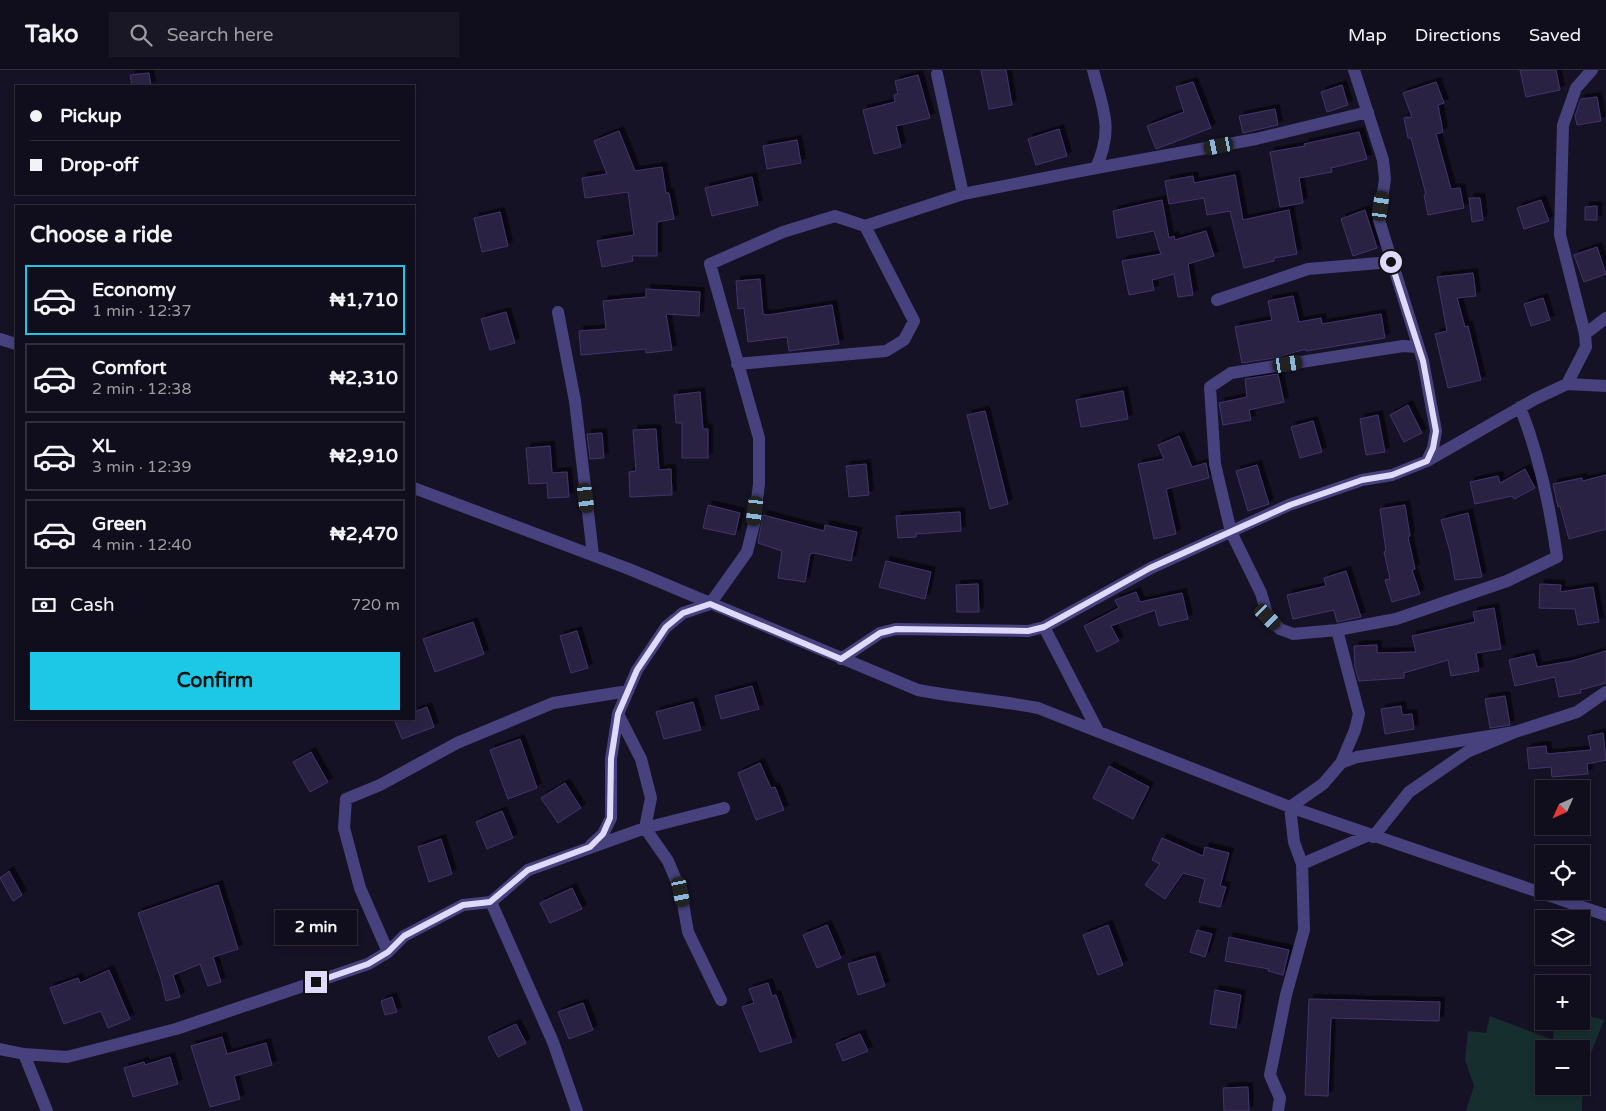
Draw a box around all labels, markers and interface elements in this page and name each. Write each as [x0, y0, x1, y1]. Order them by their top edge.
search box [109, 12, 459, 57]
text: Tako [25, 20, 79, 49]
icon: search [127, 21, 155, 49]
text: Search here [167, 24, 273, 46]
text: Map [1348, 24, 1387, 46]
text: Directions [1415, 24, 1501, 46]
text: Saved [1529, 24, 1581, 46]
text: Pickup [60, 105, 121, 127]
car [1202, 136, 1235, 156]
text: Drop-off [60, 154, 139, 176]
car [1371, 190, 1390, 222]
text: Choose a ride [30, 222, 173, 248]
route start [1380, 251, 1402, 273]
icon: car [32, 278, 77, 323]
text: Economy [92, 279, 176, 301]
text: ₦1,710 [330, 289, 398, 311]
text: 1 min · 12:37 [92, 301, 191, 321]
car [1272, 354, 1303, 374]
icon: car [32, 356, 77, 401]
text: Comfort [92, 357, 166, 379]
text: ₦2,310 [329, 367, 398, 389]
text: 2 min · 12:38 [92, 379, 191, 399]
icon: car [32, 434, 77, 479]
text: XL [92, 435, 116, 457]
text: ₦2,910 [329, 445, 398, 467]
text: 3 min · 12:39 [92, 457, 191, 477]
car [576, 482, 595, 514]
car [745, 495, 764, 527]
icon: car [32, 512, 77, 557]
text: Green [92, 513, 146, 535]
text: ₦2,470 [330, 523, 398, 545]
text: 4 min · 12:40 [92, 535, 191, 555]
icon: cash [30, 591, 58, 619]
text: Cash [70, 594, 115, 616]
text: 720 m [351, 595, 400, 615]
car [1252, 601, 1283, 633]
button: Confirm [30, 652, 400, 710]
north arrow [1535, 780, 1590, 835]
map controls [1535, 780, 1590, 1095]
button: locate [1535, 845, 1590, 900]
car [670, 876, 691, 908]
callout: 2 min [275, 910, 357, 944]
button: layers [1535, 910, 1590, 965]
text: 2 min [295, 917, 337, 937]
route end [305, 971, 327, 993]
button: + [1535, 975, 1590, 1030]
button: − [1535, 1040, 1590, 1095]

